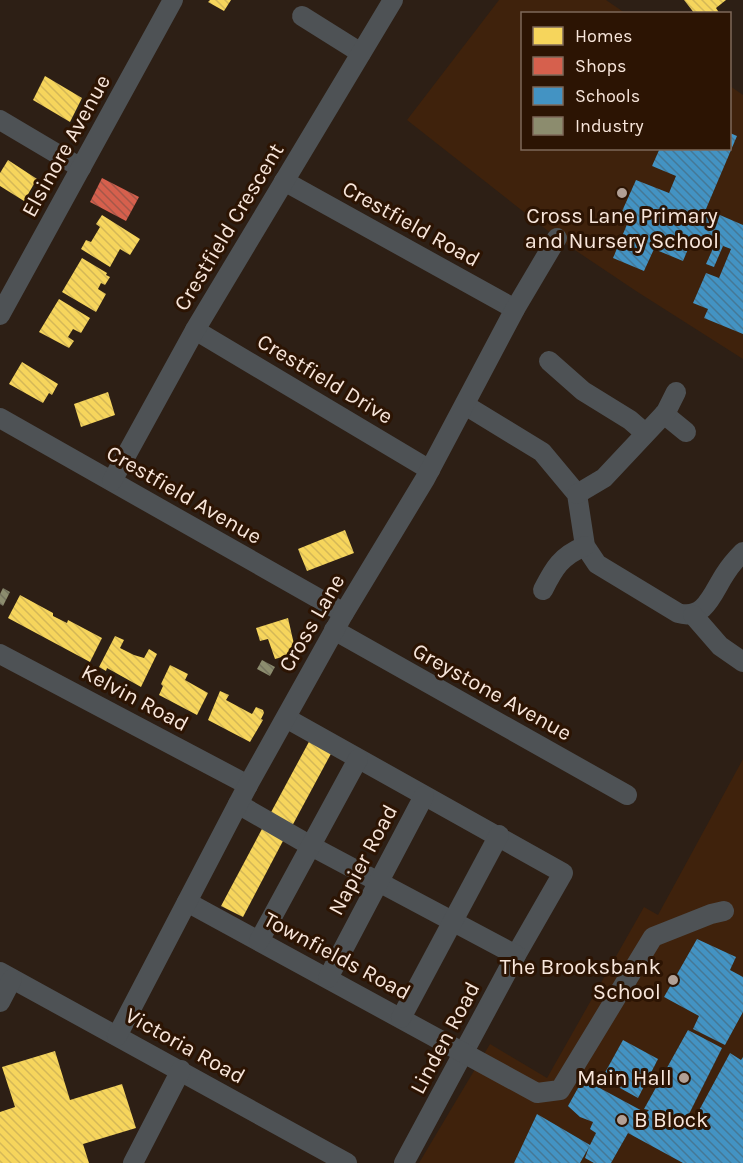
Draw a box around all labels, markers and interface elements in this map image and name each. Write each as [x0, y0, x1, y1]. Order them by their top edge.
legend [521, 12, 731, 150]
text: Homes [575, 25, 632, 47]
text: Shops [575, 55, 627, 77]
street label: Elsinore Avenue [16, 70, 116, 222]
text: Schools [575, 85, 640, 107]
text: Industry [575, 115, 644, 137]
street label: Crestfield Crescent [169, 138, 289, 316]
street label: Crestfield Road [338, 176, 484, 272]
marker: Cross Lane Primary and Nursery School [615, 186, 629, 200]
place label: Cross Lane Primary and Nursery School [525, 203, 719, 254]
street label: Crestfield Drive [252, 328, 398, 430]
street label: Crestfield Avenue [102, 440, 266, 550]
street label: Cross Lane [274, 569, 350, 677]
street label: Greystone Avenue [408, 638, 576, 746]
street label: Kelvin Road [77, 659, 193, 737]
street label: Napier Road [323, 800, 403, 920]
street label: Townfields Road [259, 906, 415, 1006]
place label: The Brooksbank School [500, 954, 661, 1005]
marker: The Brooksbank School [666, 973, 680, 987]
street label: Linden Road [405, 977, 485, 1099]
street label: Victoria Road [121, 1002, 249, 1090]
place label: Main Hall [577, 1065, 672, 1091]
marker: Main Hall [677, 1071, 691, 1085]
place label: B Block [634, 1107, 709, 1133]
marker: B Block [615, 1113, 629, 1127]

